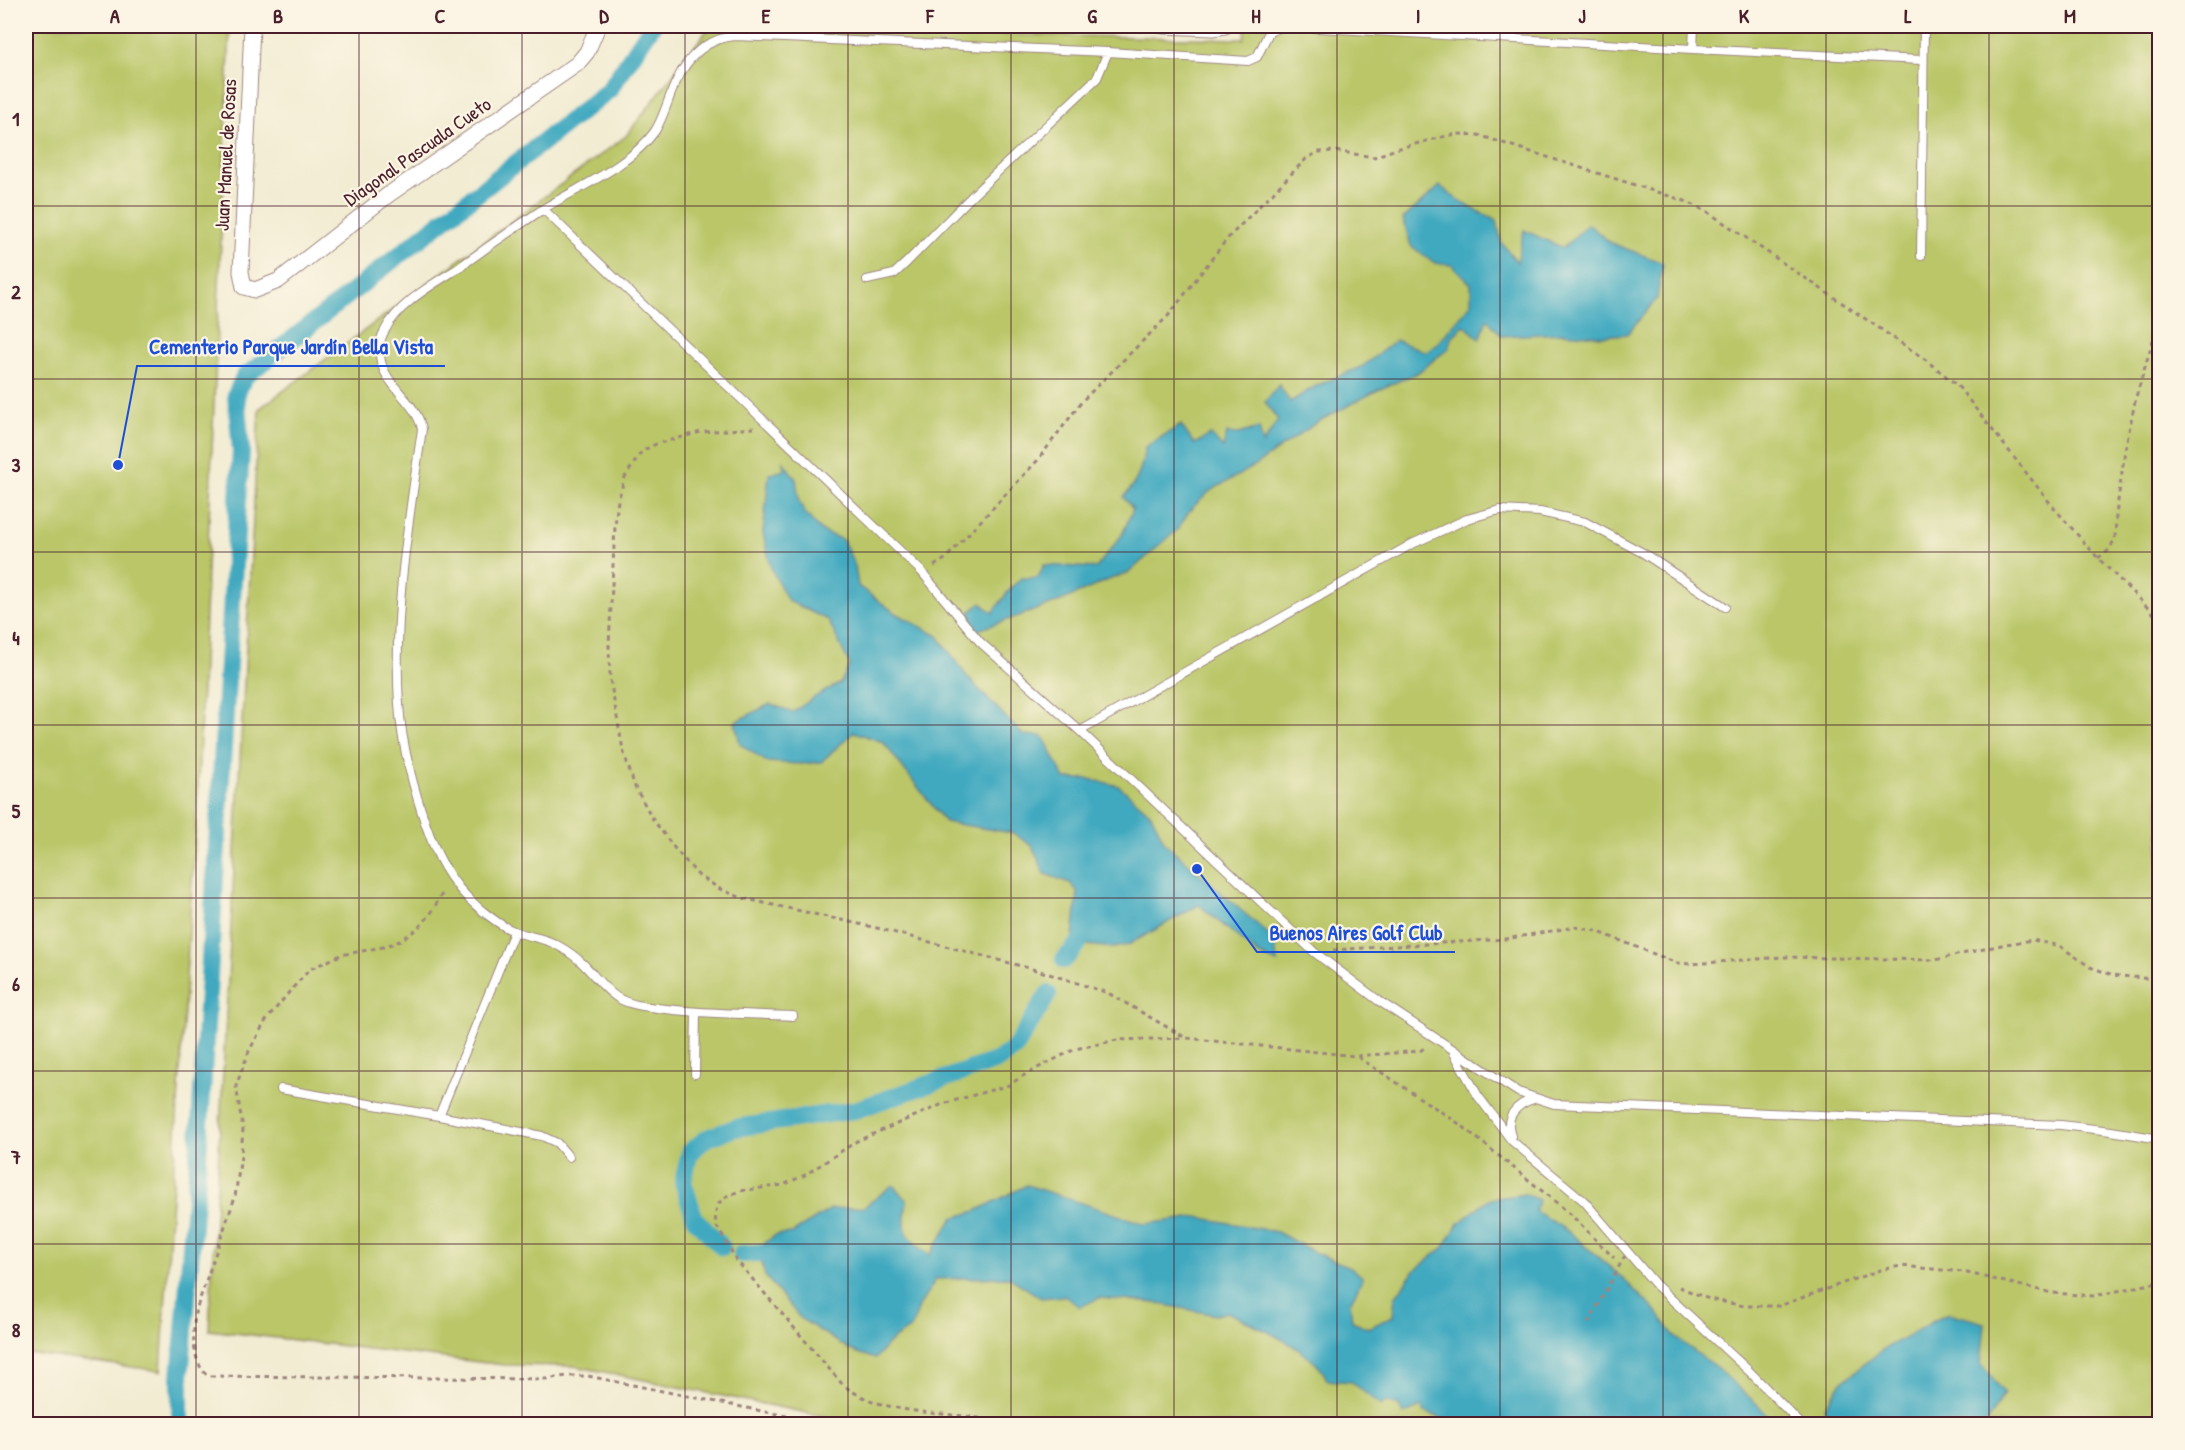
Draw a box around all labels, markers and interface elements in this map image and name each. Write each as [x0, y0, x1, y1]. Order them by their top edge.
text: A [110, 2, 120, 29]
text: B [273, 2, 283, 29]
text: C [435, 2, 446, 29]
text: D [599, 2, 609, 29]
text: E [762, 2, 771, 29]
text: F [925, 2, 935, 29]
text: G [1087, 2, 1097, 29]
text: H [1251, 2, 1261, 29]
text: I [1416, 2, 1420, 29]
text: J [1578, 2, 1586, 29]
text: K [1739, 2, 1750, 29]
text: L [1904, 2, 1912, 29]
text: M [2064, 2, 2076, 29]
street label: Juan Manuel de Rosas [208, 78, 242, 232]
street label: Diagonal Pascuala Cueto [338, 90, 496, 212]
text: 1 [12, 105, 20, 132]
text: 2 [11, 278, 21, 305]
callout: Cementerio Parque Jardín Bella Vista [137, 327, 445, 366]
text: Cementerio Parque Jardín Bella Vista [149, 332, 434, 362]
text: 3 [12, 451, 21, 478]
text: 4 [12, 624, 20, 651]
text: 5 [12, 797, 21, 824]
callout: Buenos Aires Golf Club [1257, 913, 1455, 952]
text: Buenos Aires Golf Club [1269, 918, 1443, 947]
text: 6 [12, 970, 20, 997]
text: 7 [10, 1143, 21, 1170]
text: 8 [12, 1316, 21, 1343]

